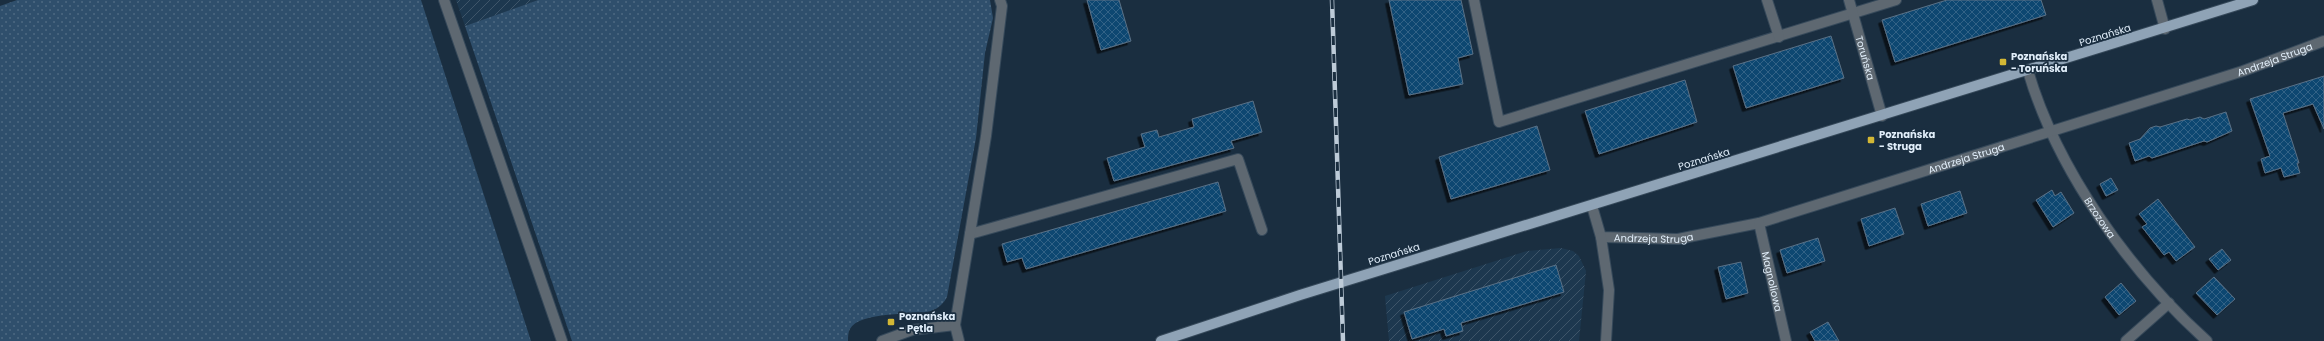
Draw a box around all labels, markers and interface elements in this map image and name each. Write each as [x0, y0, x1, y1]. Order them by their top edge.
street label: Poznańska [2077, 20, 2133, 50]
street label: Toruńska [1852, 34, 1879, 82]
street label: Andrzeja Struga [2235, 38, 2315, 80]
place label: Poznańska - Toruńska [2011, 49, 2068, 76]
marker: Poznańska - Toruńska [1998, 57, 2008, 67]
place label: Poznańska - Struga [1879, 127, 1936, 154]
marker: Poznańska - Struga [1866, 135, 1876, 145]
street label: Andrzeja Struga [1926, 139, 2006, 177]
street label: Poznańska [1676, 144, 1732, 174]
street label: Brzozowa [2081, 194, 2119, 241]
street label: Andrzeja Struga [1614, 229, 1695, 247]
street label: Poznańska [1366, 239, 1422, 269]
street label: Magnoliowa [1758, 250, 1787, 313]
place label: Poznańska - Pętla [899, 309, 956, 336]
marker: Poznańska - Pętla [886, 317, 896, 327]

